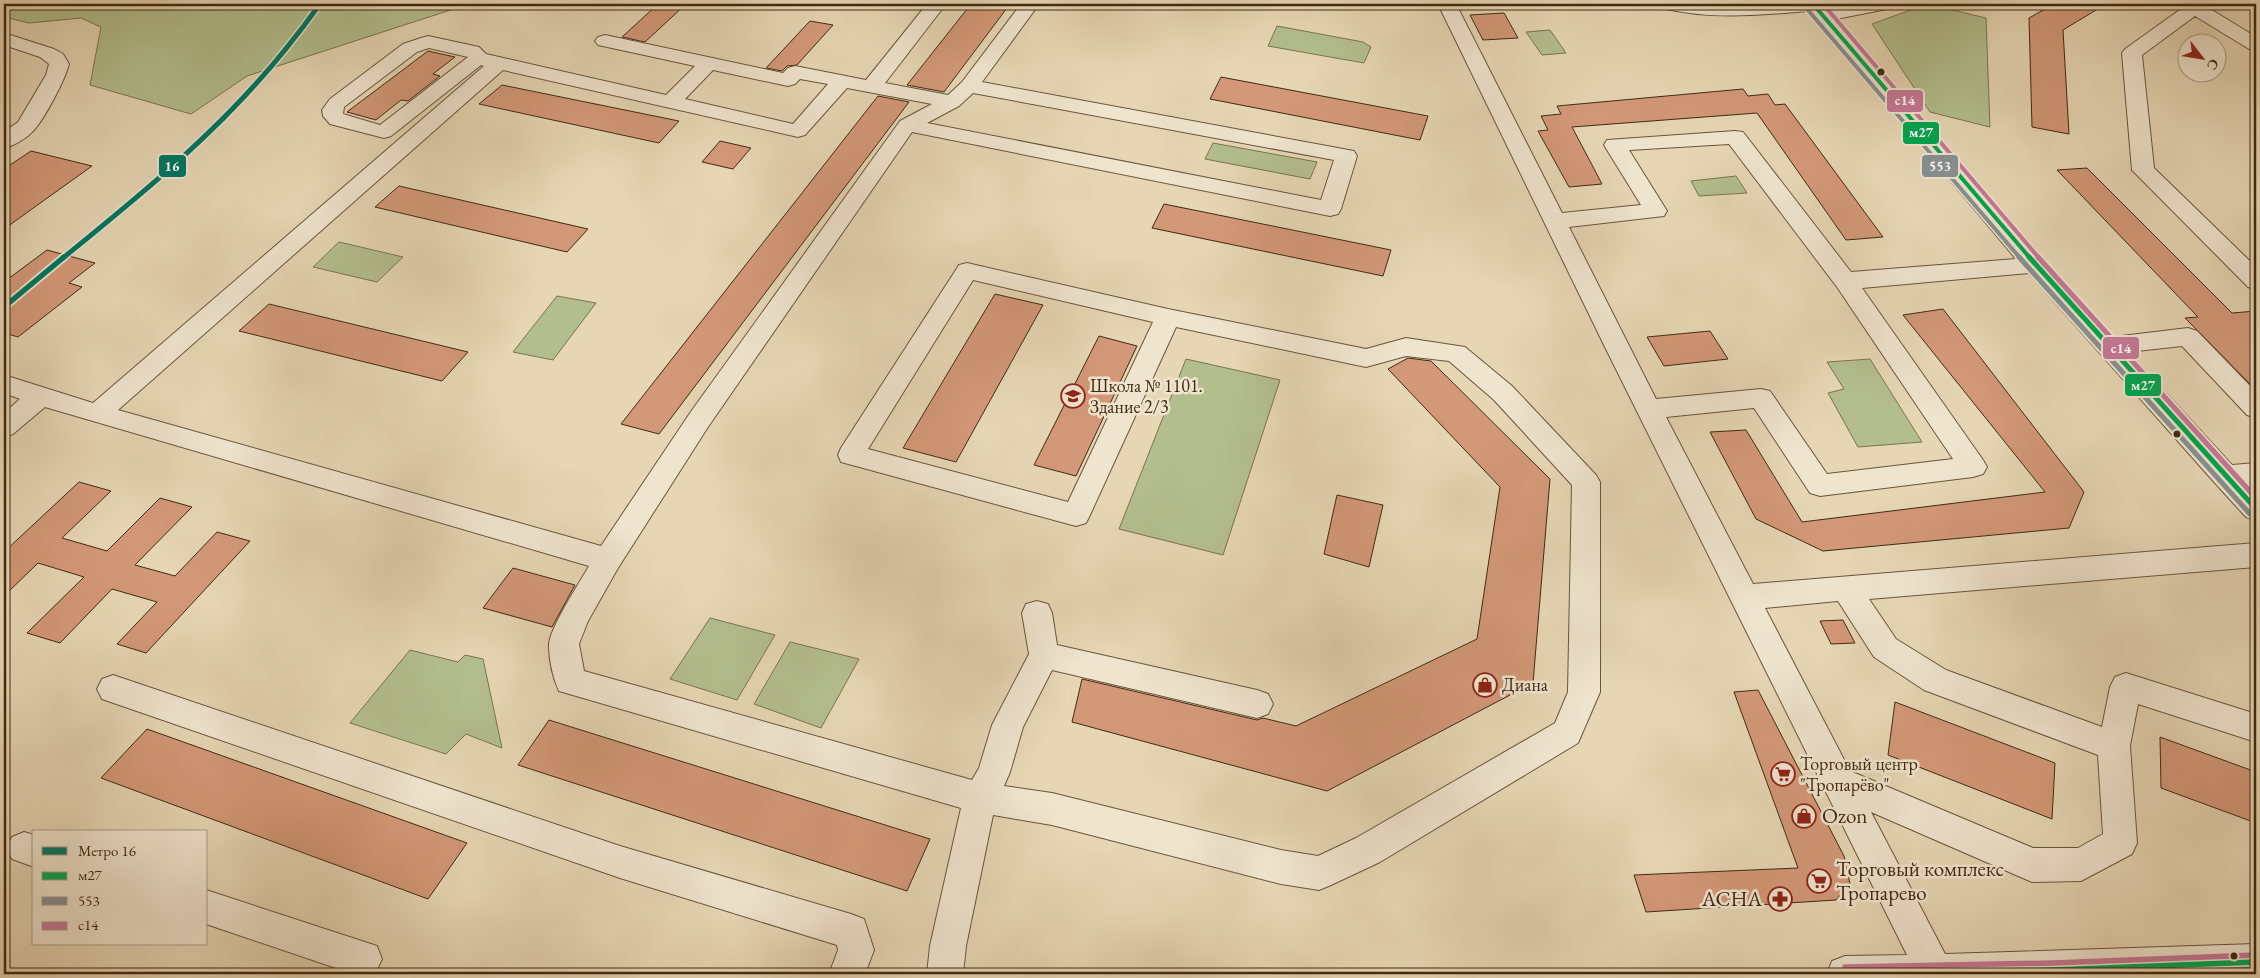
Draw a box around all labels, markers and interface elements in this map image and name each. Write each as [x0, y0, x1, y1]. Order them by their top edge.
north arrow [2178, 32, 2228, 82]
text: С [2203, 56, 2223, 74]
unlabelled marker [1876, 67, 1886, 77]
line badge: с14 [1886, 89, 1924, 113]
text: с14 [1895, 91, 1916, 109]
line badge: м27 [1902, 121, 1940, 145]
text: м27 [1909, 123, 1934, 141]
line badge: 16 [158, 154, 187, 178]
line badge: 553 [1921, 154, 1959, 178]
text: 16 [165, 157, 180, 175]
text: 553 [1929, 157, 1951, 175]
line badge: с14 [2102, 336, 2140, 360]
text: с14 [2111, 339, 2132, 357]
line badge: м27 [2124, 373, 2162, 397]
place label: Школа № 1101. Здание 2/3 [1090, 374, 1203, 418]
text: м27 [2131, 376, 2156, 394]
school or university icon: Школа № 1101. Здание 2/3 [1060, 383, 1086, 409]
unlabelled marker [2172, 429, 2182, 439]
shop icon: Диана [1472, 672, 1498, 698]
place label: Диана [1502, 673, 1549, 696]
place label: Торговый центр "Тропарёво" [1800, 752, 1918, 796]
supermarket icon: Торговый центр "Тропарёво" [1770, 761, 1796, 787]
place label: Ozon [1822, 802, 1867, 829]
shop icon: Ozon [1791, 803, 1817, 829]
legend [32, 830, 208, 946]
text: Метро 16 [78, 841, 136, 860]
place label: Торговый комплекс Тропарево [1836, 855, 2004, 906]
text: м27 [78, 865, 103, 884]
supermarket icon: Торговый комплекс Тропарево [1806, 868, 1832, 894]
place label: АСНА [1701, 885, 1762, 912]
pharmacy icon: АСНА [1767, 886, 1793, 912]
text: 553 [78, 891, 100, 910]
text: с14 [78, 915, 99, 934]
unlabelled marker [2229, 951, 2239, 961]

